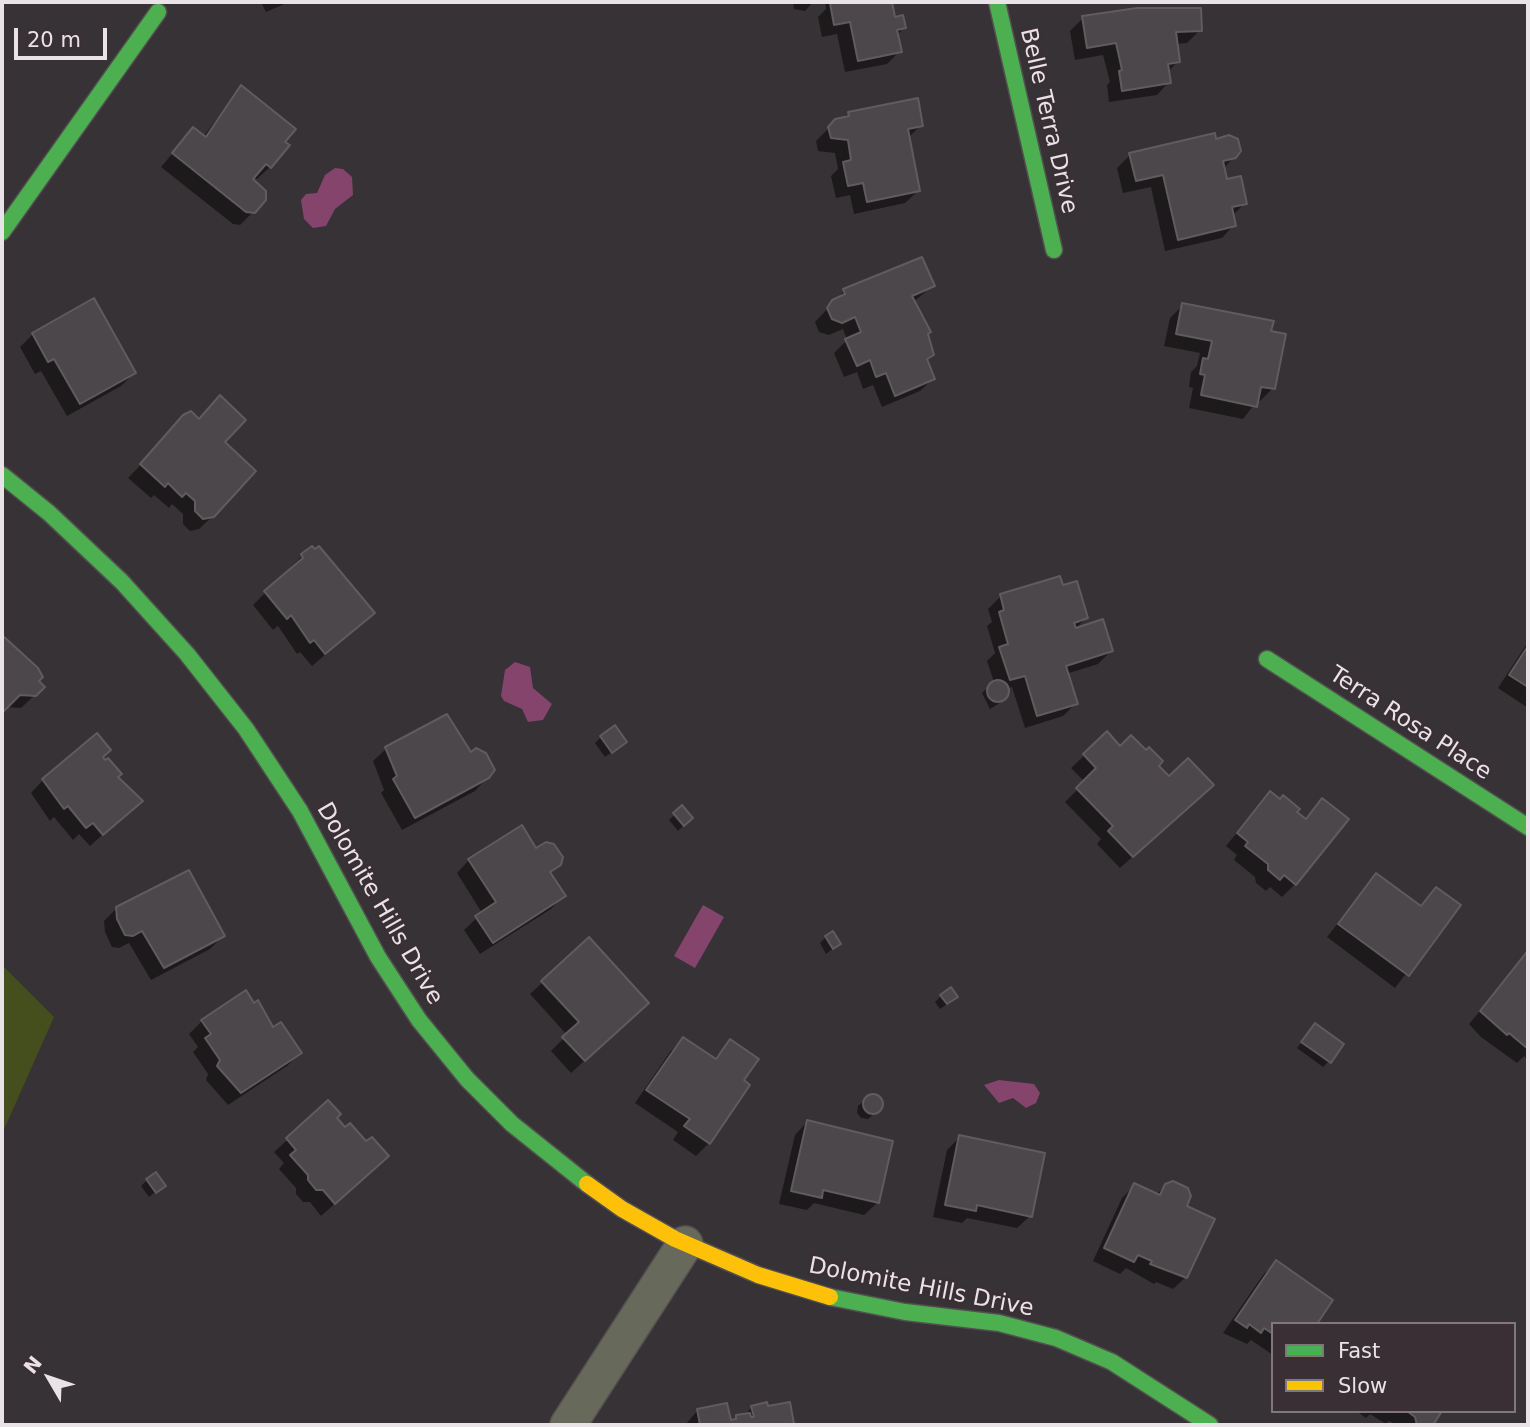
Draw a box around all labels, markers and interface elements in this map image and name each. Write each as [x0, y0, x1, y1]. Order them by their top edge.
scale bar [18, 14, 110, 58]
street label: Belle Terra Drive [1013, 25, 1083, 217]
text: 20 m [27, 28, 81, 52]
street label: Terra Rosa Place [1324, 661, 1496, 787]
street label: Dolomite Hills Drive [310, 798, 448, 1010]
street label: Dolomite Hills Drive [806, 1253, 1036, 1323]
legend [1271, 1322, 1516, 1413]
text: Fast [1338, 1339, 1380, 1363]
north arrow [14, 1343, 84, 1413]
text: N [19, 1352, 46, 1378]
text: Slow [1338, 1374, 1387, 1398]

